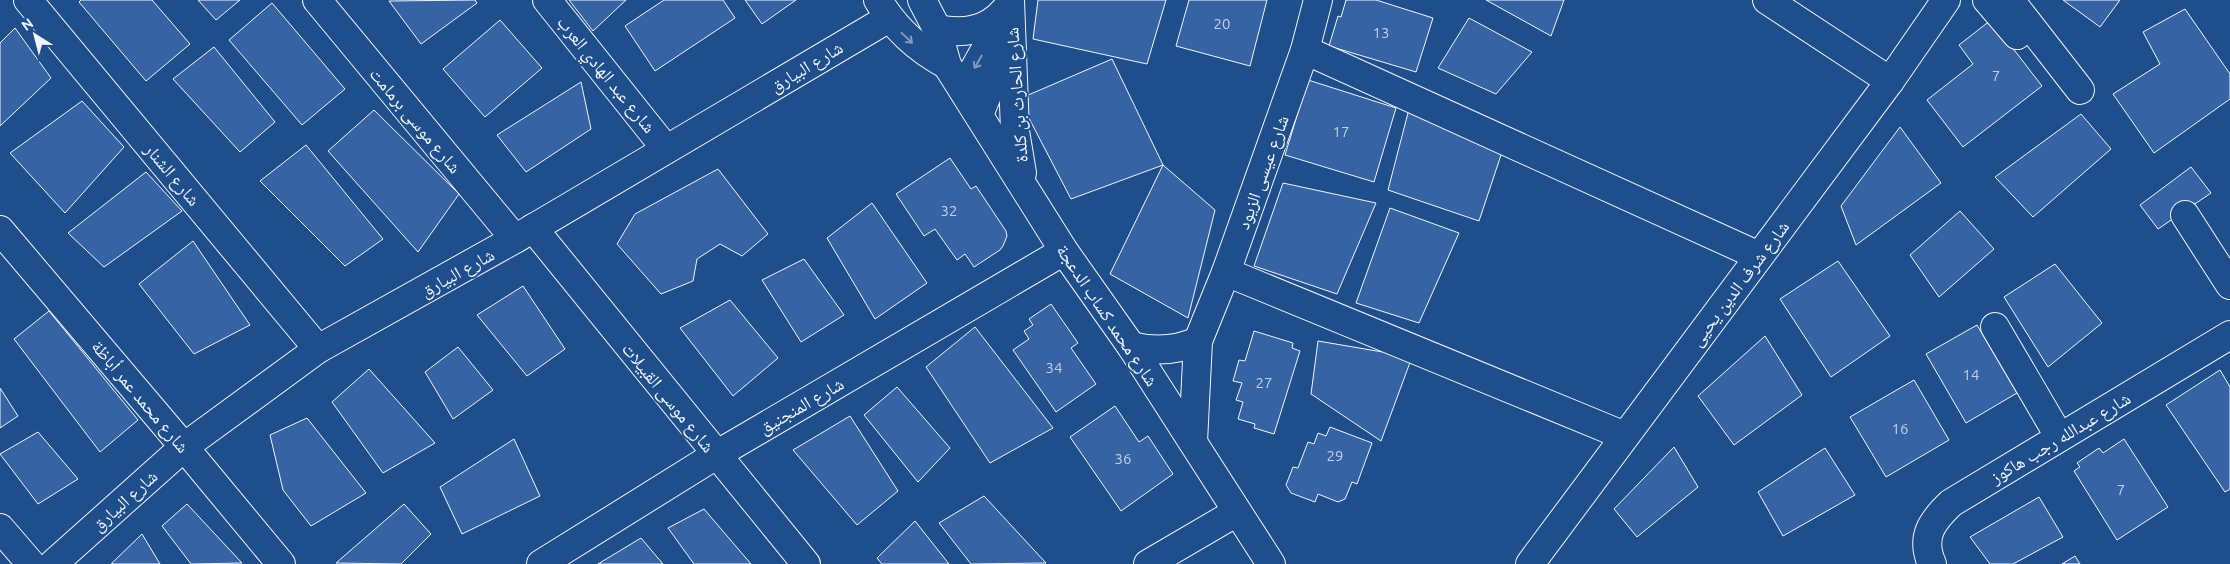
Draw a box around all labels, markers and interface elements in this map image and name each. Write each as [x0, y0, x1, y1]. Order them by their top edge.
north arrow [10, 10, 60, 60]
street label: شارع عبد الهادي العرب [549, 12, 660, 140]
text: N [18, 15, 36, 34]
house number: 20 [1214, 15, 1230, 32]
house number: 13 [1373, 24, 1389, 41]
street label: شارع الحارث بن كلدة [1001, 27, 1033, 163]
one-way arrow [900, 32, 913, 44]
street label: شارع البيارق [766, 36, 847, 97]
one-way arrow [973, 54, 983, 68]
street label: شارع موسى برمامت [365, 63, 466, 178]
house number: 7 [1992, 67, 2000, 84]
street label: شارع عيسى الزيود [1232, 112, 1294, 232]
house number: 17 [1333, 123, 1349, 140]
street label: شارع الشنار [139, 138, 205, 210]
house number: 32 [941, 202, 957, 219]
street label: شارع شرف الدين يحيى [1685, 217, 1794, 351]
street label: شارع محمد كساب الدعجة [1052, 240, 1163, 391]
street label: شارع البيارق [417, 244, 498, 302]
street label: شارع محمد عمر أباظة [87, 336, 194, 457]
street label: شارع موسى القبيلات [617, 338, 719, 457]
house number: 34 [1046, 359, 1062, 376]
house number: 14 [1963, 366, 1979, 383]
street label: شارع المنجنيق [755, 373, 848, 439]
house number: 27 [1256, 374, 1272, 391]
street label: شارع عبدالله رجب هاكوز [1986, 387, 2135, 489]
house number: 16 [1892, 420, 1908, 437]
house number: 29 [1327, 447, 1343, 464]
house number: 36 [1115, 450, 1131, 467]
street label: شارع البيارق [87, 465, 162, 536]
house number: 7 [2117, 481, 2125, 498]

